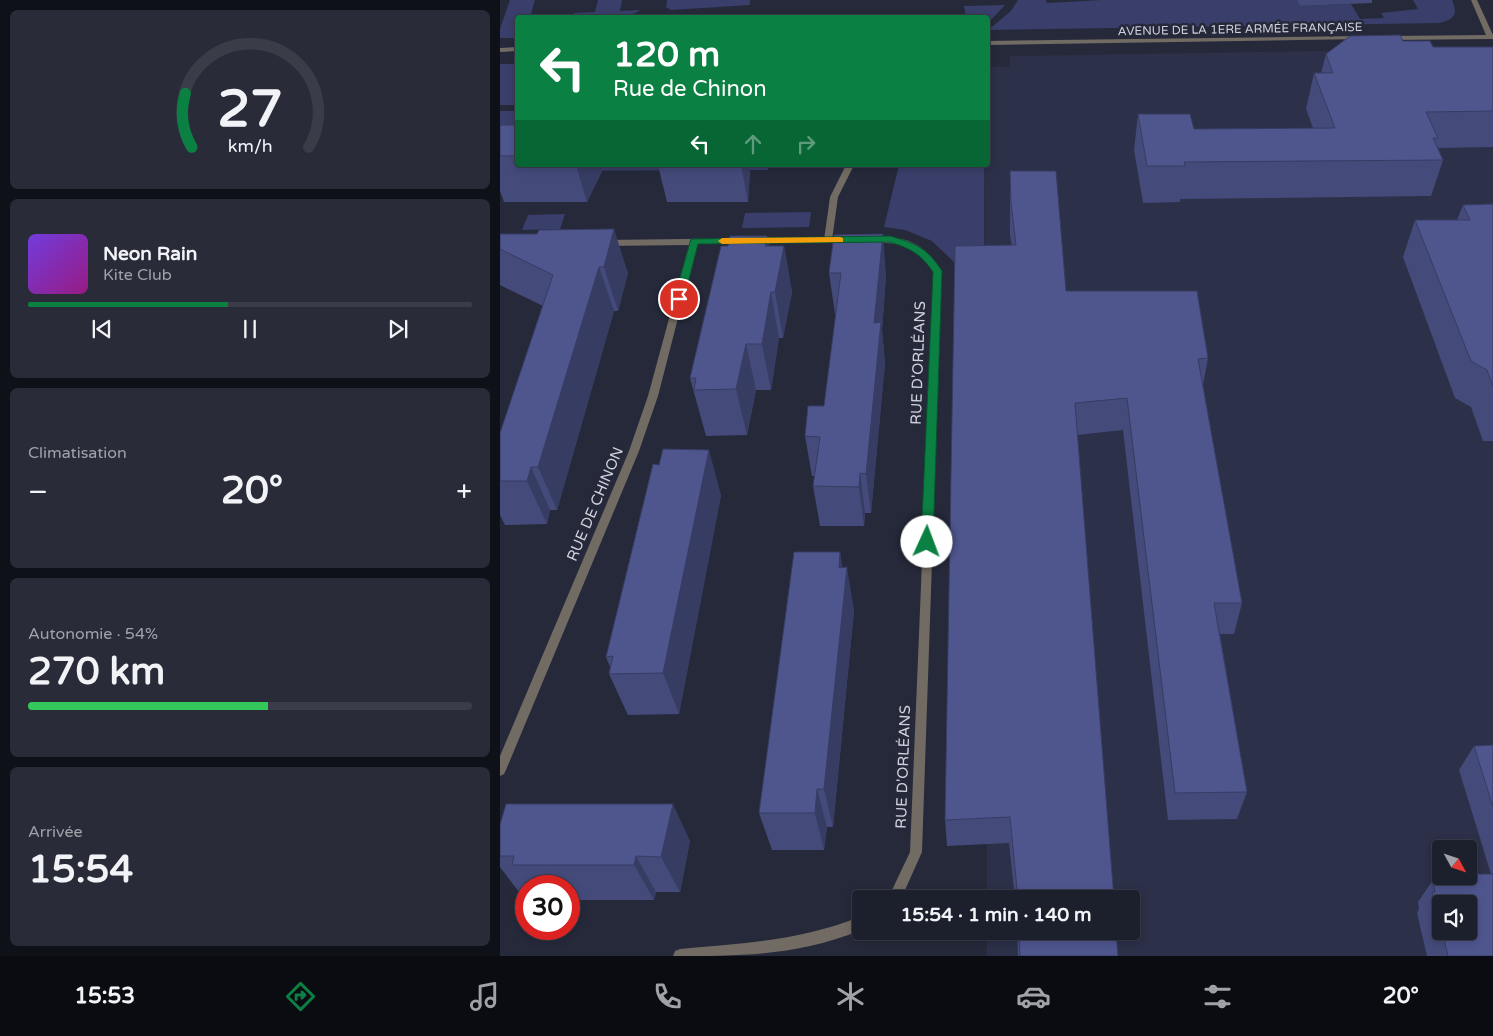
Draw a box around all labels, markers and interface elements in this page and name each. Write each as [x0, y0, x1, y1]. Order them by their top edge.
street label: AVENUE DE LA 1ERE ARMÉE FRANÇAISE [1118, 20, 1363, 38]
text: 120 m [613, 34, 720, 76]
icon: left [530, 35, 595, 100]
text: Rue de Chinon [613, 76, 767, 102]
text: 27 [217, 78, 283, 141]
icon: left [686, 130, 714, 158]
icon: ahead [739, 130, 767, 158]
icon: right [792, 130, 820, 158]
text: km/h [228, 136, 272, 157]
text: Neon Rain [103, 243, 197, 265]
text: Kite Club [103, 265, 172, 285]
pin [658, 278, 700, 320]
icon: arrive [665, 285, 693, 313]
street label: RUE D'ORLÉANS [907, 301, 929, 425]
icon: previous [88, 315, 116, 343]
icon: pause [236, 315, 264, 343]
icon: next [384, 315, 412, 343]
text: Climatisation [28, 443, 127, 463]
street label: RUE DE CHINON [563, 444, 627, 564]
text: 20° [221, 468, 283, 514]
text: − [28, 475, 48, 509]
text: + [456, 475, 472, 509]
position arrow [900, 515, 952, 567]
text: Autonomie · 54% [28, 624, 158, 644]
text: 270 km [28, 649, 165, 695]
street label: RUE D'ORLÉANS [892, 705, 914, 829]
text: Arrivée [28, 822, 83, 842]
north arrow [1432, 840, 1478, 885]
map controls [1432, 840, 1477, 940]
text: 15:54 [28, 847, 133, 893]
speed limit sign: 30 [515, 875, 580, 940]
button: sound [1432, 895, 1477, 940]
text: 15:54 · 1 min · 140 m [900, 904, 1092, 926]
icon: directions [283, 979, 318, 1014]
icon: music [467, 979, 502, 1014]
icon: phone [650, 979, 685, 1014]
icon: climate [833, 979, 868, 1014]
icon: car [1016, 979, 1051, 1014]
icon: filters [1200, 979, 1235, 1014]
text: 15:53 [74, 983, 135, 1009]
text: 20° [1383, 983, 1419, 1009]

